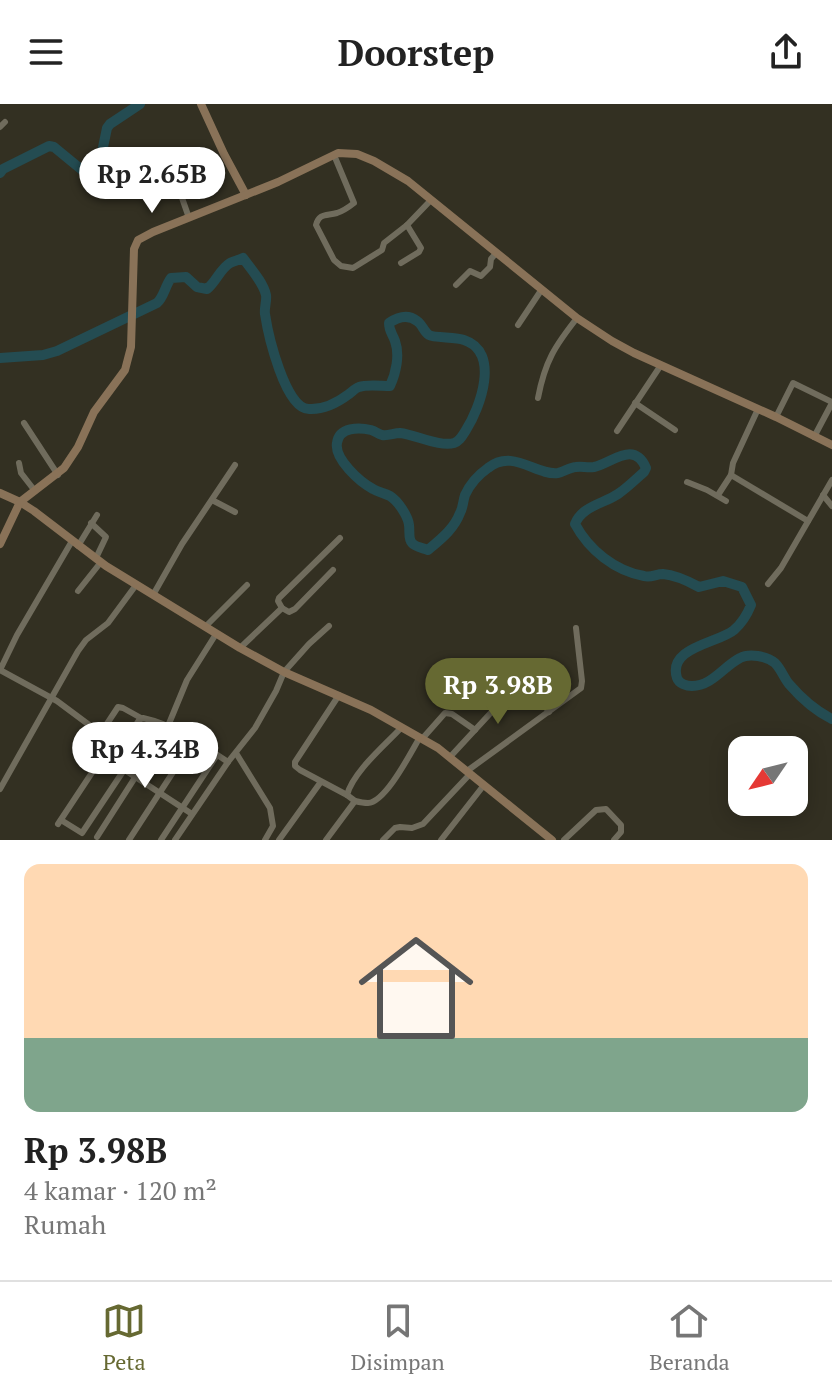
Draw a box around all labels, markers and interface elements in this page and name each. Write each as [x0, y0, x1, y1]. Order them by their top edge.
text: Doorstep [338, 29, 494, 76]
icon: menu [24, 30, 68, 74]
icon: share [764, 30, 808, 74]
pin: Rp 2.65B [69, 147, 235, 215]
text: Rp 2.65B [97, 156, 207, 190]
pin: Rp 3.98B [415, 658, 581, 726]
text: Rp 3.98B [443, 667, 553, 701]
pin: Rp 4.34B [62, 722, 228, 790]
text: Rp 4.34B [90, 731, 200, 765]
north arrow [728, 736, 808, 816]
map controls [728, 736, 808, 816]
icon: home [344, 916, 488, 1060]
text: Rp 3.98B [24, 1128, 167, 1173]
text: 4 kamar · 120 m² [24, 1173, 217, 1207]
text: Rumah [24, 1207, 106, 1241]
tab: Peta [102, 1299, 146, 1376]
tab: Disimpan [351, 1299, 445, 1376]
tab: Beranda [649, 1299, 730, 1376]

